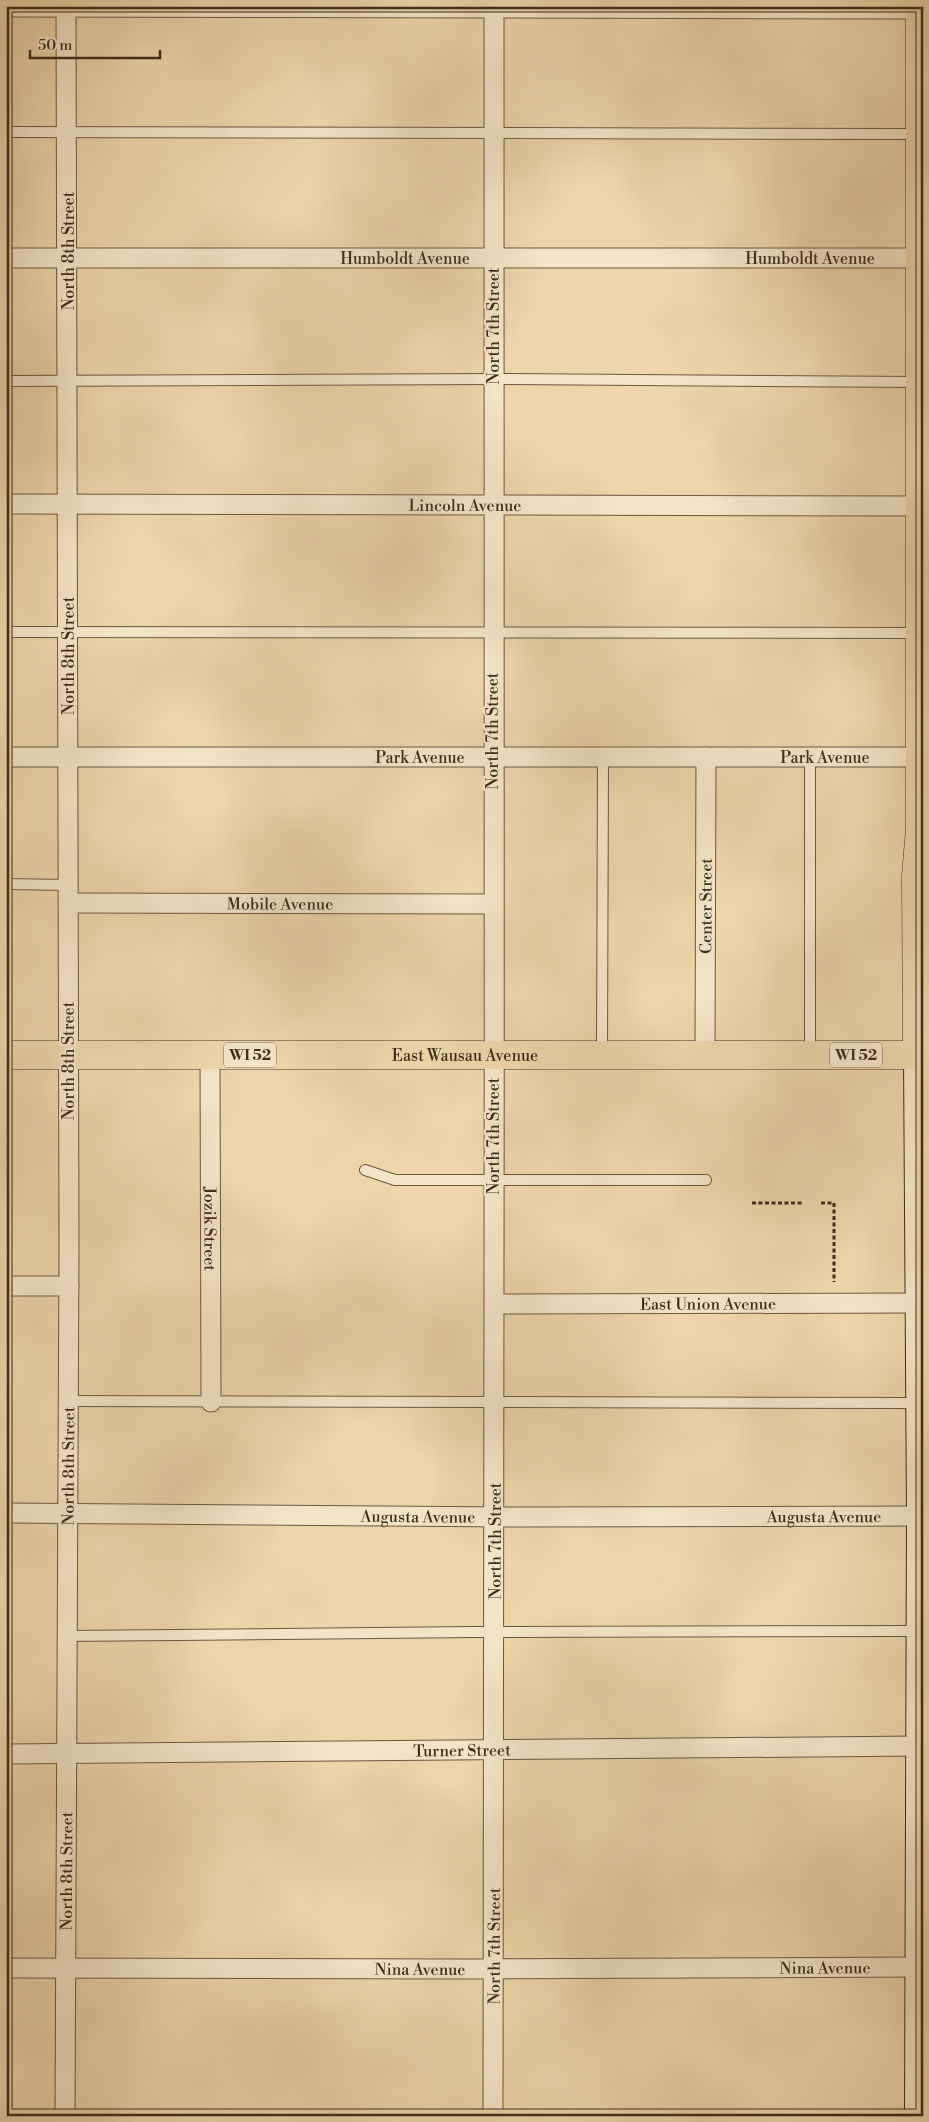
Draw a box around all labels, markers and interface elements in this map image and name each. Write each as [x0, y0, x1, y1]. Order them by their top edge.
scale bar [30, 28, 160, 60]
text: 50 m [38, 36, 72, 55]
street label: North 8th Street [59, 191, 79, 310]
street label: Humboldt Avenue [340, 249, 470, 269]
street label: Humboldt Avenue [745, 249, 875, 269]
street label: North 7th Street [484, 267, 504, 384]
street label: Lincoln Avenue [409, 496, 521, 516]
street label: North 8th Street [59, 596, 79, 715]
street label: North 7th Street [483, 672, 503, 789]
street label: Park Avenue [375, 748, 465, 768]
street label: Park Avenue [780, 748, 870, 768]
street label: Center Street [696, 858, 717, 954]
street label: Mobile Avenue [227, 894, 333, 915]
street label: North 8th Street [59, 1001, 79, 1120]
road number: WI 52 [224, 1042, 276, 1068]
road number: WI 52 [830, 1042, 882, 1068]
street label: East Wausau Avenue [392, 1046, 538, 1066]
street label: North 7th Street [484, 1077, 504, 1194]
street label: Jozik Street [199, 1186, 220, 1271]
street label: East Union Avenue [640, 1294, 776, 1315]
street label: North 8th Street [59, 1406, 79, 1525]
street label: North 7th Street [486, 1482, 506, 1600]
street label: Augusta Avenue [360, 1507, 475, 1528]
street label: Augusta Avenue [766, 1507, 881, 1527]
street label: Turner Street [413, 1741, 511, 1761]
street label: North 8th Street [57, 1811, 77, 1930]
street label: North 7th Street [485, 1887, 505, 2005]
street label: Nina Avenue [779, 1958, 871, 1979]
street label: Nina Avenue [375, 1960, 465, 1980]

